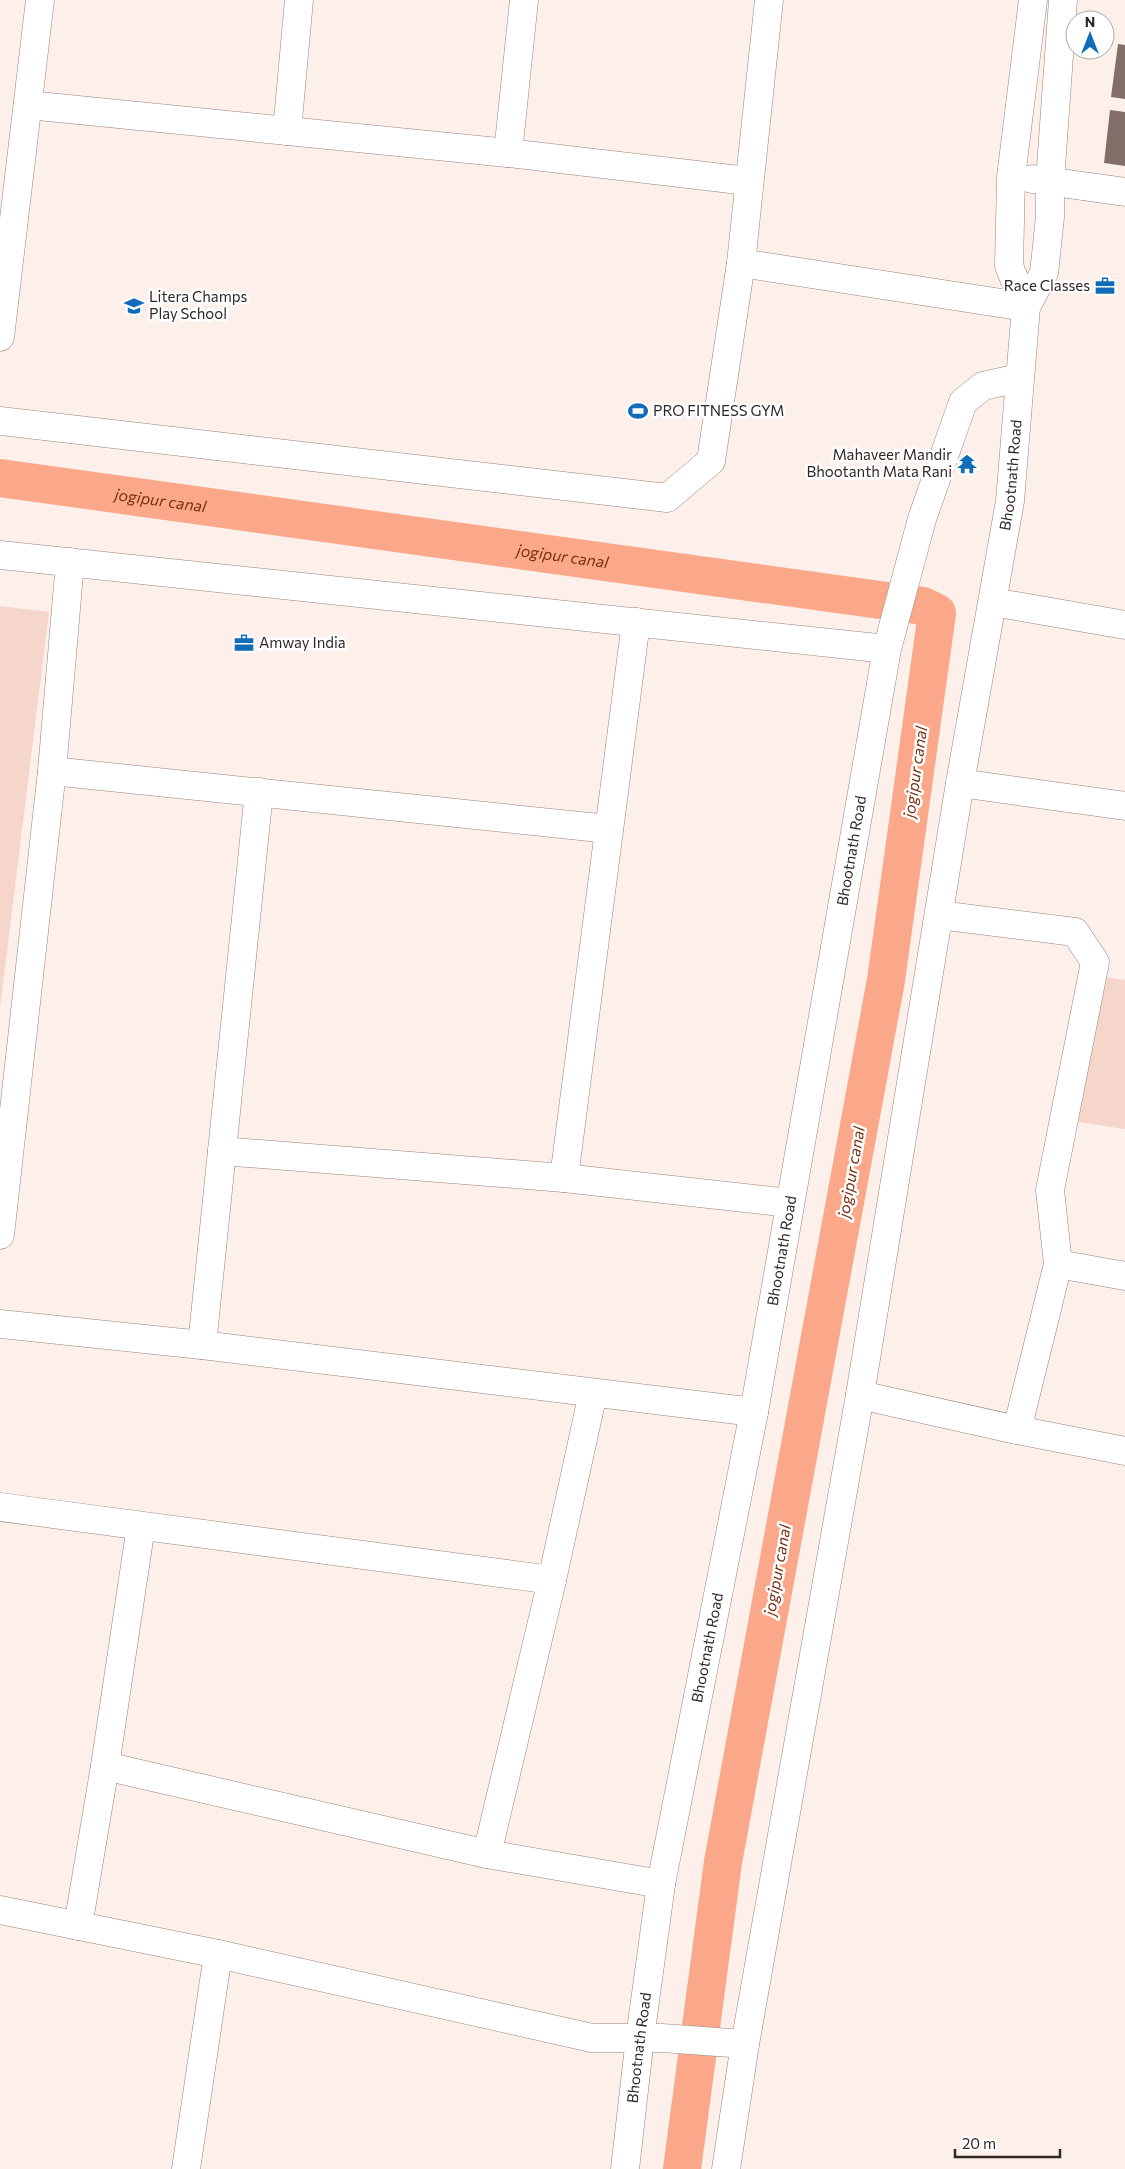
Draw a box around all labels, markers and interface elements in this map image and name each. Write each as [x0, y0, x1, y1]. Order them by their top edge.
north arrow [1065, 10, 1115, 60]
text: N [1085, 13, 1095, 30]
office icon: Race Classes [1094, 275, 1116, 297]
place label: Race Classes [1004, 276, 1090, 294]
place label: Litera Champs Play School [149, 287, 247, 322]
school or university icon: Litera Champs Play School [123, 295, 145, 317]
sports icon: PRO FITNESS GYM [627, 400, 649, 422]
place label: PRO FITNESS GYM [653, 401, 784, 419]
street label: Bhootnath Road [995, 419, 1025, 532]
place label: Mahaveer Mandir Bhootanth Mata Rani [806, 445, 952, 480]
temple icon: Mahaveer Mandir Bhootanth Mata Rani [956, 453, 978, 475]
water label: jogipur canal [112, 484, 208, 516]
water label: jogipur canal [514, 540, 611, 571]
office icon: Amway India [233, 632, 255, 654]
place label: Amway India [259, 633, 346, 651]
water label: jogipur canal [898, 724, 930, 821]
street label: Bhootnath Road [832, 794, 869, 907]
water label: jogipur canal [833, 1124, 868, 1221]
street label: Bhootnath Road [763, 1194, 800, 1307]
water label: jogipur canal [759, 1522, 794, 1619]
street label: Bhootnath Road [687, 1591, 726, 1704]
street label: Bhootnath Road [623, 1991, 654, 2104]
scale bar [955, 2126, 1060, 2158]
text: 20 m [962, 2134, 996, 2152]

